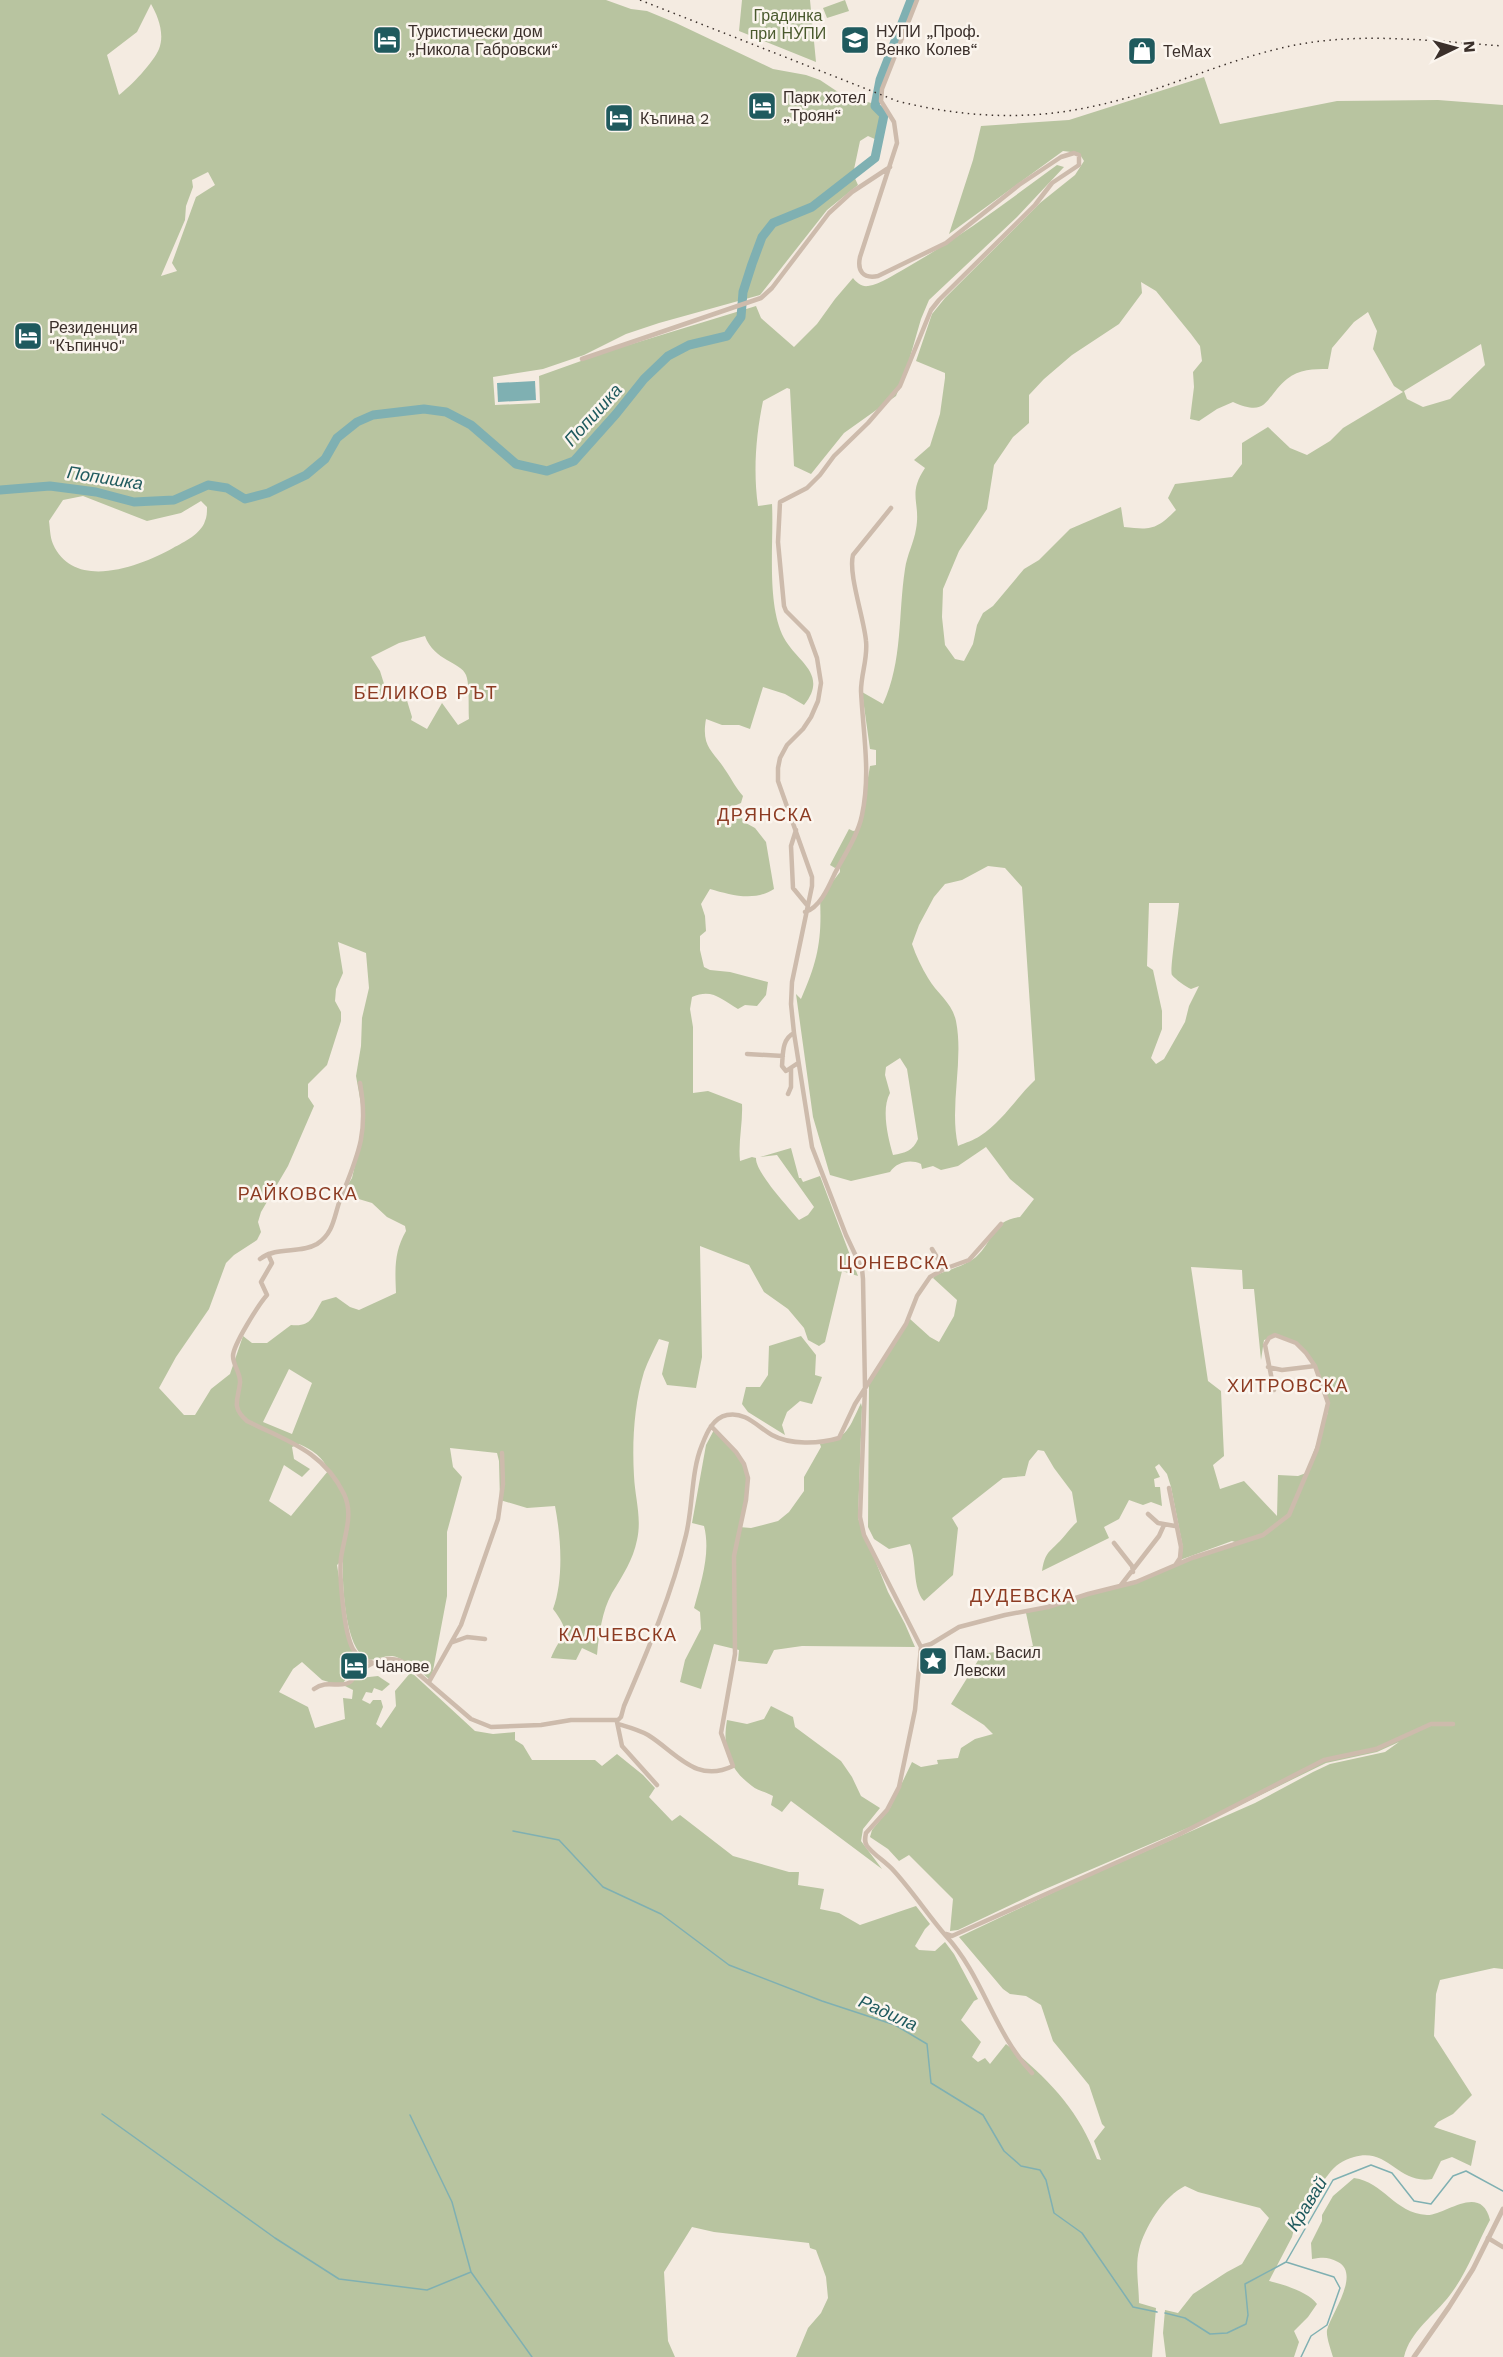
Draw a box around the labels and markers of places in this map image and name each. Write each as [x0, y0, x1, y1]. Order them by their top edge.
place label: Туристически дом „Никола Габровски“ [408, 22, 558, 59]
place label: НУПИ „Проф. Венко Колев“ [876, 22, 980, 59]
hotel icon: Туристически дом „Никола Габровски“ [371, 24, 403, 56]
school or university icon: НУПИ „Проф. Венко Колев“ [839, 24, 871, 56]
shop icon: ТеМах [1126, 35, 1158, 67]
place label: ТеМах [1163, 42, 1211, 61]
place label: Парк хотел „Троян“ [783, 88, 866, 125]
hotel icon: Парк хотел „Троян“ [746, 90, 778, 122]
hotel icon: Къпина 2 [603, 102, 635, 134]
place label: Къпина 2 [640, 109, 709, 128]
place label: Резиденция "Къпинчо" [49, 318, 138, 355]
hotel icon: Резиденция "Къпинчо" [12, 320, 44, 352]
place label: Пам. Васил Левски [954, 1643, 1041, 1680]
place icon: Пам. Васил Левски [917, 1645, 949, 1677]
hotel icon: Чанове [338, 1650, 370, 1682]
place label: Чанове [375, 1657, 430, 1676]

